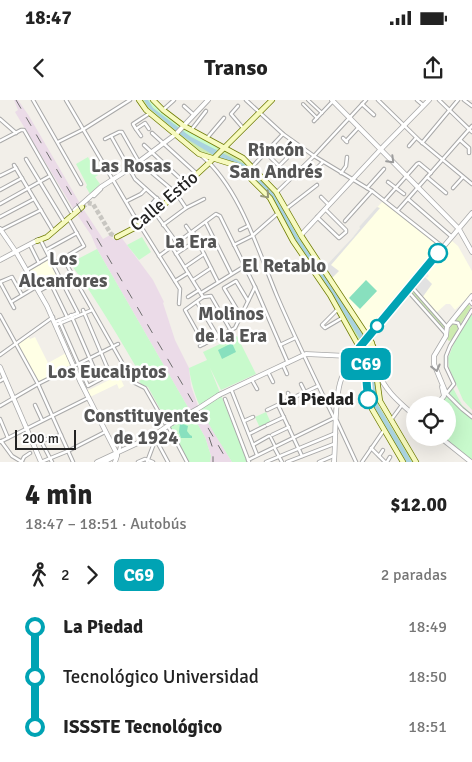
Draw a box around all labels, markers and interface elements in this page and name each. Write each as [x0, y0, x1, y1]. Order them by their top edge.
text: 18:47 [25, 6, 72, 30]
icon: back [25, 54, 53, 82]
text: Transo [204, 54, 268, 81]
icon: share [419, 54, 447, 82]
district label: Rincón San Andrés [230, 138, 322, 184]
district label: Las Rosas [91, 154, 171, 178]
one-way arrow [385, 154, 394, 163]
street label: Calle Estío [126, 166, 202, 236]
one-way arrow [260, 189, 269, 198]
district label: La Era [165, 230, 217, 254]
unlabelled marker [428, 243, 448, 263]
district label: Los Alcanfores [19, 247, 107, 293]
district label: El Retablo [242, 254, 326, 278]
district label: Molinos de la Era [195, 302, 267, 348]
unlabelled marker [370, 319, 384, 333]
line badge: C69 [337, 348, 395, 380]
text: C69 [351, 353, 381, 375]
district label: Los Eucaliptos [48, 360, 166, 384]
one-way arrow [430, 363, 441, 372]
place label: La Piedad [278, 388, 354, 410]
marker: La Piedad [358, 389, 378, 409]
map controls [406, 396, 456, 446]
button: locate [406, 396, 456, 446]
district label: Constituyentes de 1924 [84, 404, 208, 450]
scale bar [15, 427, 76, 450]
text: 200 m [22, 430, 59, 447]
text: 4 min [25, 478, 93, 512]
text: $12.00 [390, 493, 447, 517]
text: 18:47 – 18:51 · Autobús [25, 514, 186, 534]
icon: walk [25, 561, 53, 589]
icon: forward [78, 561, 106, 589]
text: C69 [124, 564, 154, 586]
text: 2 [61, 565, 70, 585]
text: 2 paradas [381, 565, 447, 585]
text: La Piedad [63, 615, 143, 639]
text: 18:49 [408, 617, 447, 637]
text: Tecnológico Universidad [63, 665, 259, 689]
text: 18:50 [408, 667, 447, 687]
text: ISSSTE Tecnológico [63, 715, 222, 739]
text: 18:51 [408, 717, 447, 737]

